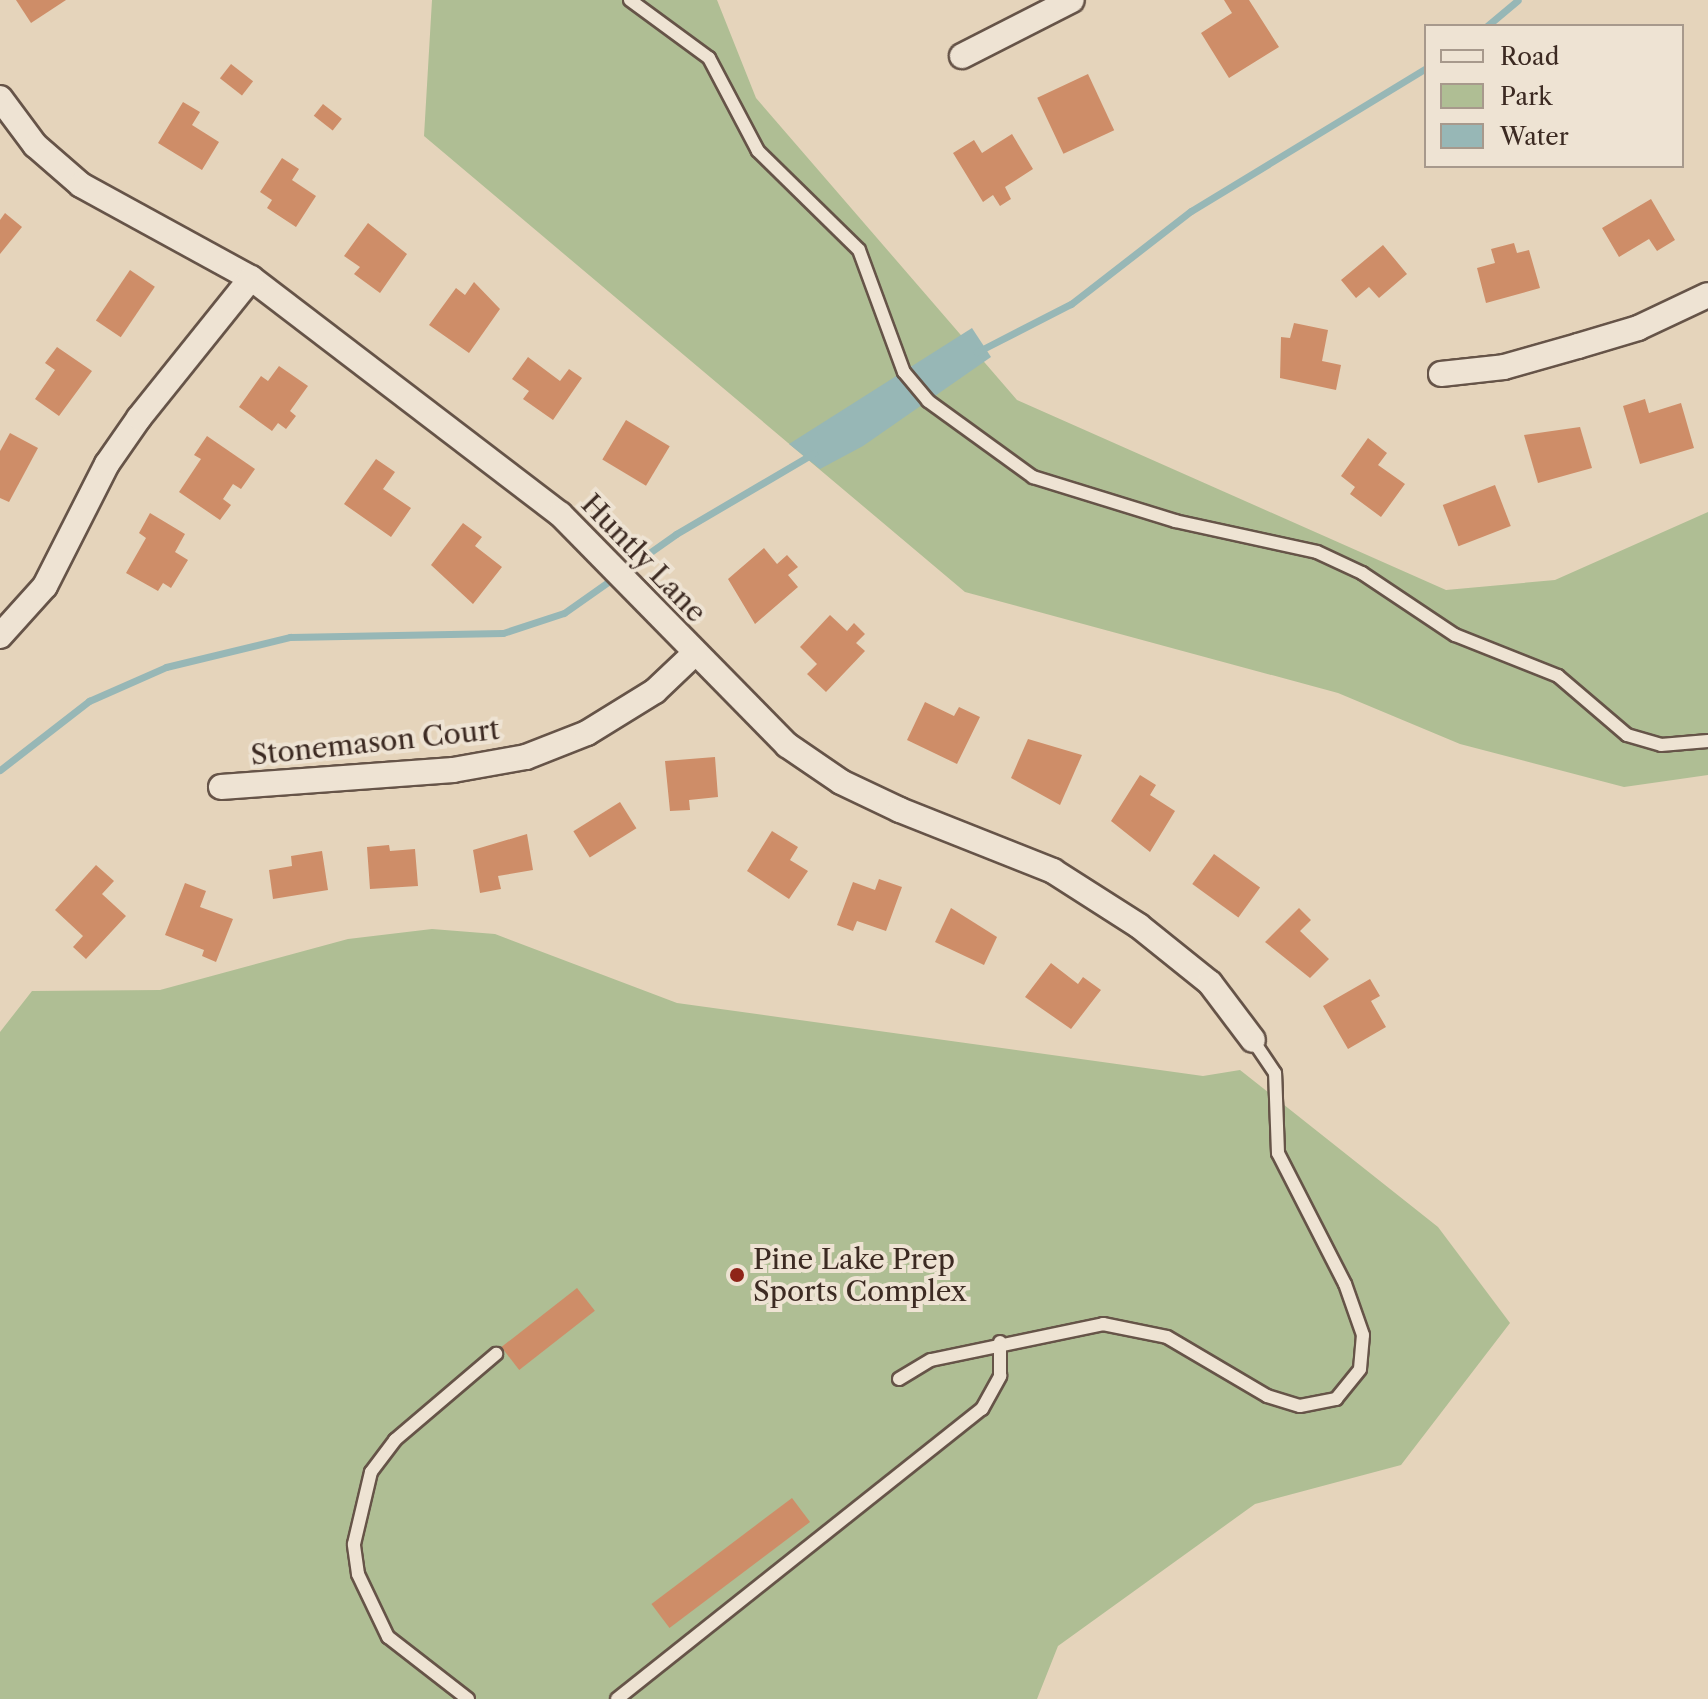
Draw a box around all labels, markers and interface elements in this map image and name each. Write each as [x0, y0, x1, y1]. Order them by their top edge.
legend [1424, 24, 1684, 168]
text: Road [1500, 42, 1559, 71]
text: Park [1500, 82, 1552, 111]
text: Water [1500, 122, 1569, 151]
street label: Huntly Lane [574, 487, 714, 629]
street label: Stonemason Court [249, 712, 501, 772]
place label: Pine Lake Prep Sports Complex [753, 1242, 967, 1308]
marker: Pine Lake Prep Sports Complex [728, 1266, 746, 1284]

